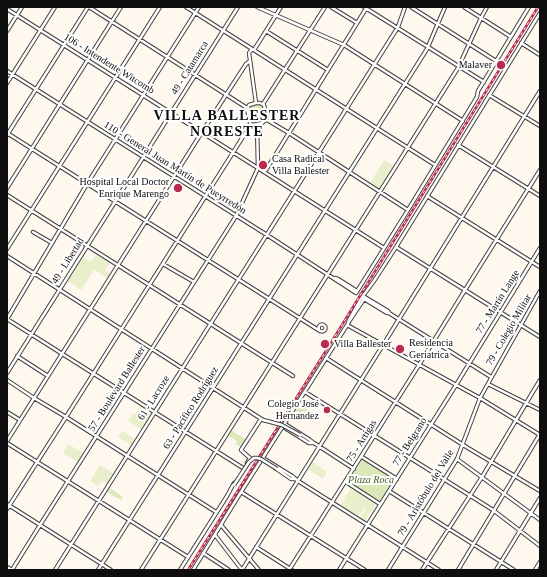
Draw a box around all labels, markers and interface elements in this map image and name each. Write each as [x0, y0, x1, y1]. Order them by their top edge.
street label: 106 - Intendente Witcomb [61, 31, 157, 97]
street label: 49 - Catamarca [169, 39, 211, 97]
place label: Malaver [459, 59, 492, 71]
marker: Malaver [495, 59, 507, 71]
district label: VILLA BALLESTER NORESTE [154, 108, 300, 140]
street label: 110 - General Juan Martín de Pueyrredón [102, 119, 248, 217]
place label: Casa Radical Villa Ballester [272, 153, 329, 176]
marker: Casa Radical Villa Ballester [257, 159, 269, 171]
place label: Hospital Local Doctor Enrique Marengo [80, 176, 169, 200]
marker: Hospital Local Doctor Enrique Marengo [172, 182, 184, 194]
street label: 49 - Libertad [49, 236, 87, 286]
street label: 77 - Martín Lange [474, 268, 522, 336]
street label: 79 - Colegio Militar [484, 292, 534, 368]
place label: Residencia Geriatrica [409, 337, 453, 360]
marker: Villa Ballester [319, 338, 331, 350]
place label: Villa Ballester [334, 338, 391, 350]
marker: Residencia Geriatrica [394, 343, 406, 355]
street label: 57 - Boulevard Ballester [86, 344, 148, 434]
street label: 63 - Pacífico Rodríguez [161, 364, 221, 452]
street label: 61 - Lacroze [136, 373, 172, 423]
place label: Colegio José Hernandez [268, 398, 319, 422]
marker: Colegio José Hernandez [322, 405, 332, 415]
street label: 77 - Belgrano [390, 416, 430, 468]
street label: 75 - Artigas [344, 418, 380, 464]
street label: 79 - Aristóbulo del Valle [395, 448, 457, 538]
park label: Plaza Roca [348, 474, 394, 486]

